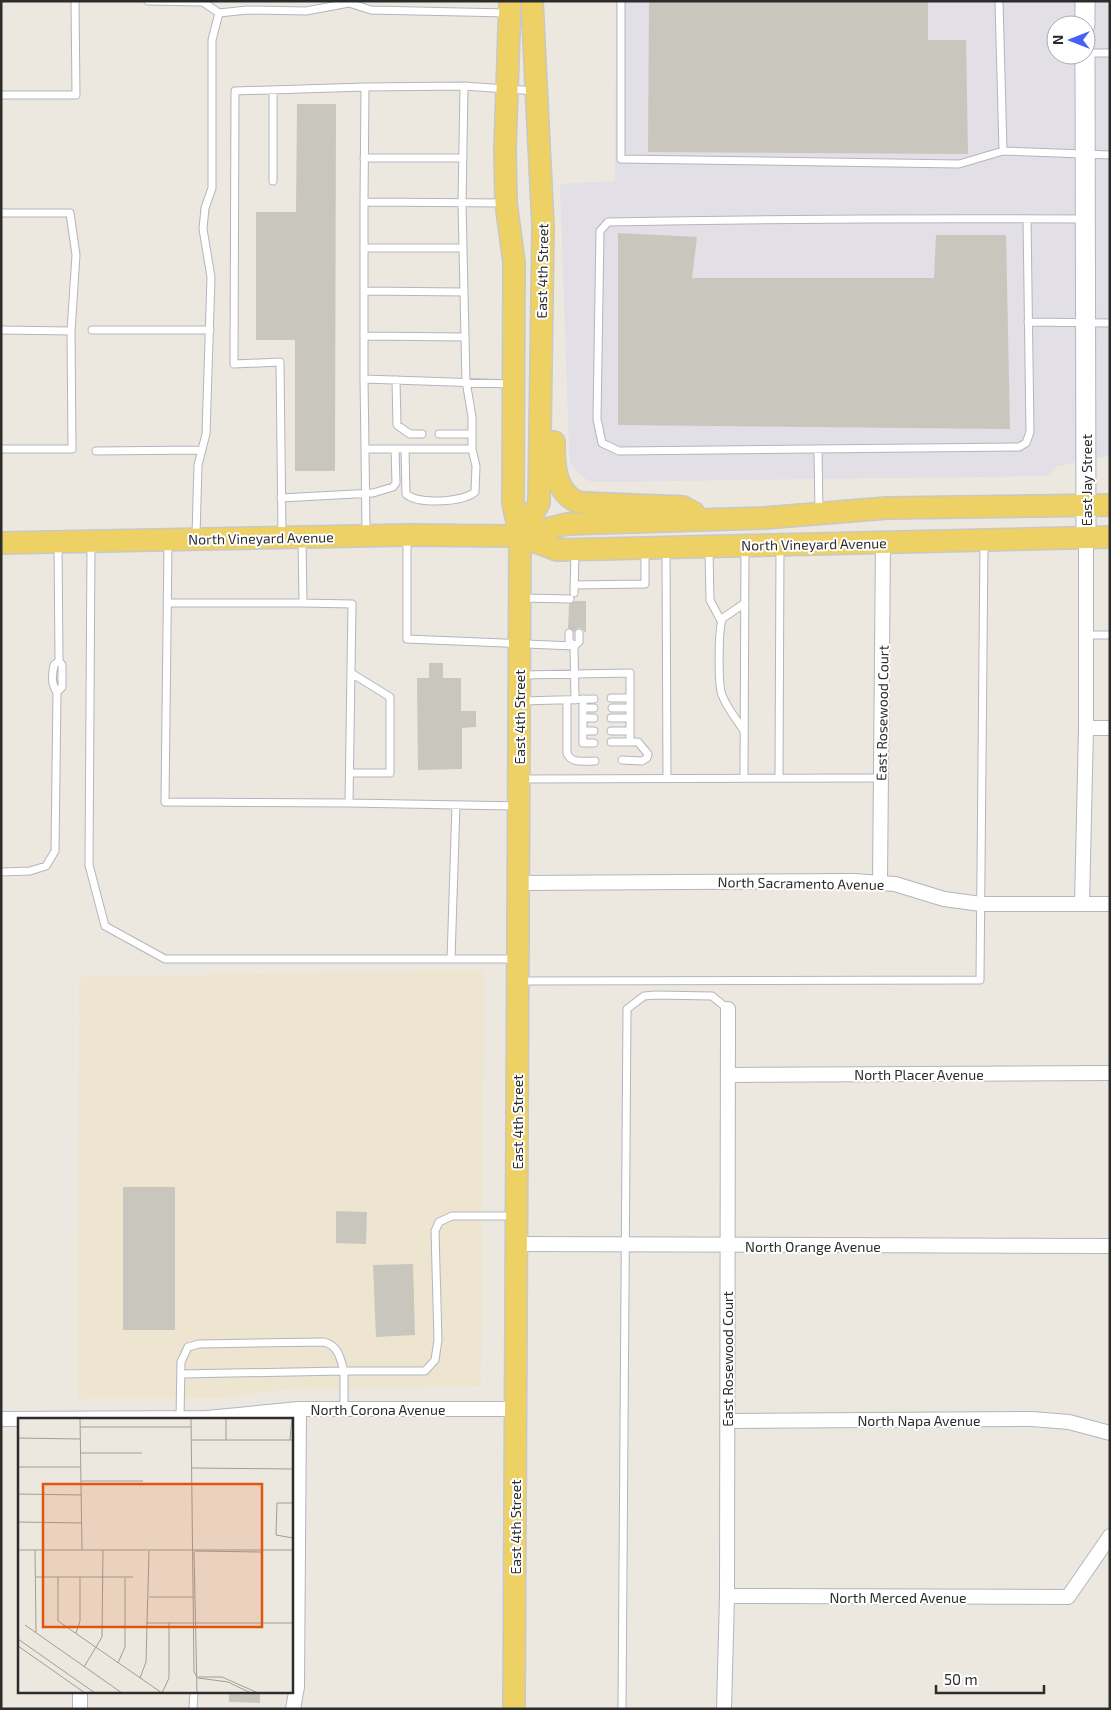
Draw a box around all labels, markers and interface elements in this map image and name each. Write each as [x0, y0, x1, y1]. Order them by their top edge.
north arrow [1046, 15, 1096, 65]
text: N [1049, 35, 1066, 45]
street label: East 4th Street [533, 223, 551, 319]
street label: East Jay Street [1078, 434, 1095, 526]
street label: North Vineyard Avenue [188, 528, 334, 548]
street label: North Vineyard Avenue [741, 534, 887, 554]
street label: East Rosewood Court [872, 645, 892, 781]
street label: East 4th Street [511, 669, 528, 765]
street label: North Sacramento Avenue [718, 873, 884, 893]
street label: North Placer Avenue [854, 1066, 984, 1083]
street label: East 4th Street [509, 1074, 526, 1170]
street label: North Orange Avenue [745, 1238, 881, 1255]
street label: East Rosewood Court [719, 1291, 736, 1427]
street label: North Corona Avenue [311, 1401, 445, 1418]
street label: North Napa Avenue [857, 1412, 981, 1429]
inset map [18, 1418, 292, 1692]
street label: East 4th Street [507, 1479, 524, 1575]
street label: North Merced Avenue [829, 1589, 967, 1606]
scale bar [936, 1662, 1044, 1694]
text: 50 m [944, 1670, 978, 1688]

